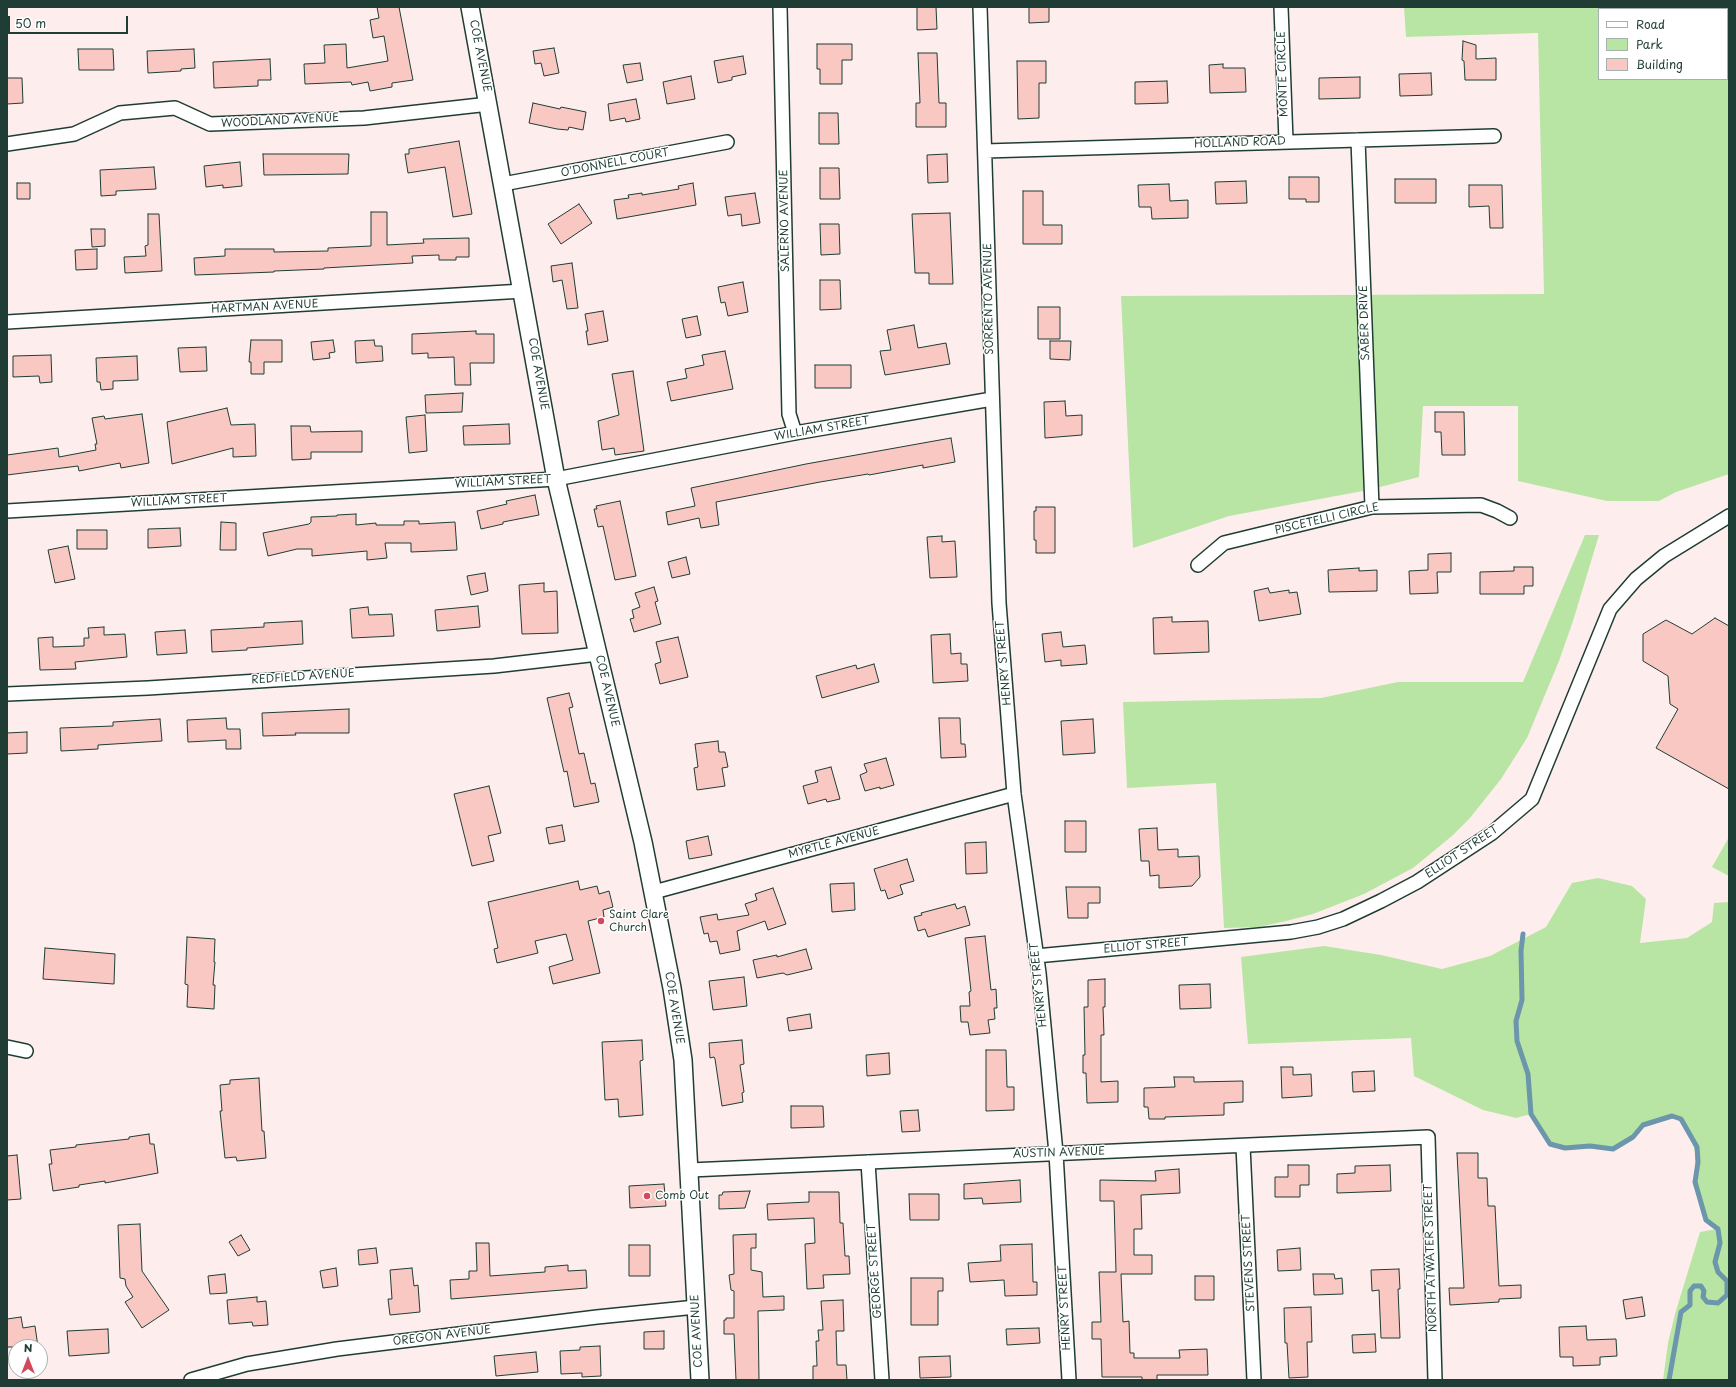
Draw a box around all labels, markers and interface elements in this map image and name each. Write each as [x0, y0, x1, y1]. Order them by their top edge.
scale bar [10, 8, 130, 34]
legend [1598, 8, 1728, 80]
text: 50 m [15, 14, 46, 32]
text: Road [1636, 15, 1665, 33]
street label: COE AVENUE [467, 19, 493, 93]
street label: MONTE CIRCLE [1275, 31, 1291, 117]
text: Park [1636, 35, 1663, 53]
text: Building [1636, 55, 1683, 73]
street label: WOODLAND AVENUE [221, 111, 339, 131]
street label: HOLLAND ROAD [1194, 135, 1286, 151]
street label: O'DONNELL COURT [560, 146, 670, 180]
street label: SALERNO AVENUE [778, 170, 792, 272]
street label: SORRENTO AVENUE [981, 243, 997, 355]
street label: SABER DRIVE [1357, 285, 1373, 361]
street label: HARTMAN AVENUE [211, 298, 319, 316]
street label: COE AVENUE [525, 337, 551, 411]
street label: WILLIAM STREET [773, 414, 871, 444]
street label: WILLIAM STREET [454, 473, 552, 491]
street label: WILLIAM STREET [130, 492, 228, 510]
street label: PISCETELLI CIRCLE [1273, 501, 1381, 537]
street label: HENRY STREET [994, 620, 1014, 706]
street label: COE AVENUE [592, 654, 622, 728]
street label: REDFIELD AVENUE [251, 667, 355, 687]
street label: ELLIOT STREET [1423, 823, 1501, 881]
street label: MYRTLE AVENUE [787, 825, 881, 861]
place label: Saint Clare Church [609, 908, 669, 934]
marker: Saint Clare Church [596, 916, 606, 926]
street label: ELLIOT STREET [1103, 936, 1189, 956]
street label: HENRY STREET [1028, 942, 1050, 1028]
street label: COE AVENUE [662, 971, 686, 1045]
street label: AUSTIN AVENUE [1013, 1145, 1105, 1161]
street label: NORTH ATWATER STREET [1422, 1184, 1440, 1332]
place label: Comb Out [655, 1189, 709, 1203]
marker: Comb Out [642, 1191, 652, 1201]
street label: STEVENS STREET [1240, 1214, 1258, 1312]
street label: GEORGE STREET [865, 1223, 885, 1319]
street label: HENRY STREET [1056, 1265, 1074, 1351]
street label: COE AVENUE [688, 1294, 706, 1368]
street label: OREGON AVENUE [392, 1323, 492, 1349]
north arrow [8, 1339, 48, 1379]
text: N [24, 1339, 32, 1356]

